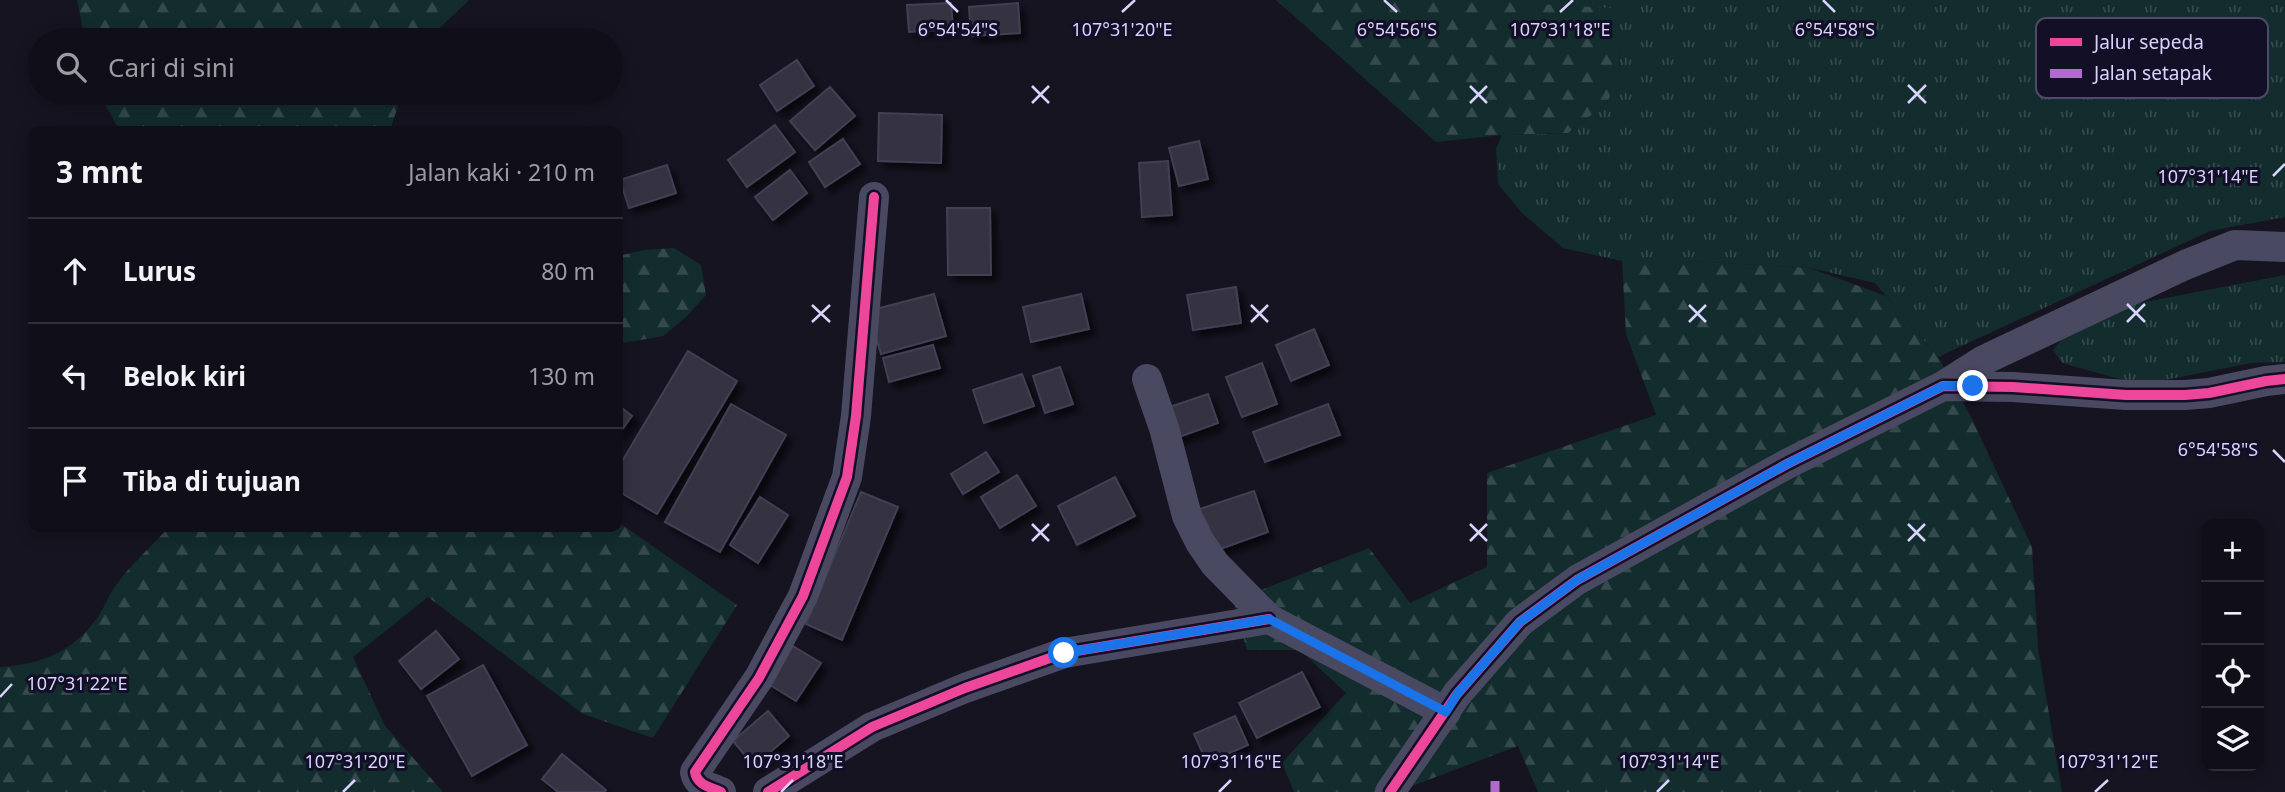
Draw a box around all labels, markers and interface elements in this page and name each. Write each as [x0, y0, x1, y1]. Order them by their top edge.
text: 6°54'54"S [918, 17, 998, 41]
text: 107°31'20"E [1071, 17, 1173, 41]
text: 6°54'56"S [1357, 17, 1437, 41]
text: 107°31'18"E [1509, 17, 1611, 41]
text: 6°54'58"S [1795, 17, 1875, 41]
legend [2036, 18, 2268, 98]
search box [28, 28, 623, 105]
text: Jalur sepeda [2092, 29, 2204, 55]
icon: search [52, 48, 90, 86]
text: Cari di sini [108, 49, 235, 85]
text: Jalan setapak [2092, 60, 2212, 86]
text: 3 mnt [56, 151, 143, 192]
text: Jalan kaki · 210 m [408, 156, 595, 188]
text: 107°31'14"E [2157, 164, 2259, 188]
icon: ahead [56, 252, 94, 290]
text: Lurus [123, 253, 196, 289]
text: 80 m [541, 255, 595, 287]
icon: left [56, 357, 94, 395]
text: Belok kiri [123, 358, 246, 394]
text: 130 m [528, 360, 595, 392]
route end [1957, 370, 1988, 401]
text: 6°54'58"S [2178, 437, 2258, 461]
icon: arrive [56, 462, 94, 500]
text: Tiba di tujuan [123, 463, 301, 499]
map controls [2201, 519, 2264, 771]
button: + [2201, 519, 2264, 582]
button: − [2201, 582, 2264, 645]
route start [1048, 637, 1079, 668]
button: locate [2201, 645, 2264, 708]
text: 107°31'22"E [26, 671, 128, 695]
button: layers [2201, 708, 2264, 771]
text: 107°31'20"E [304, 749, 406, 773]
text: 107°31'18"E [742, 749, 844, 773]
text: 107°31'16"E [1180, 749, 1282, 773]
text: 107°31'14"E [1618, 749, 1720, 773]
text: 107°31'12"E [2057, 749, 2159, 773]

